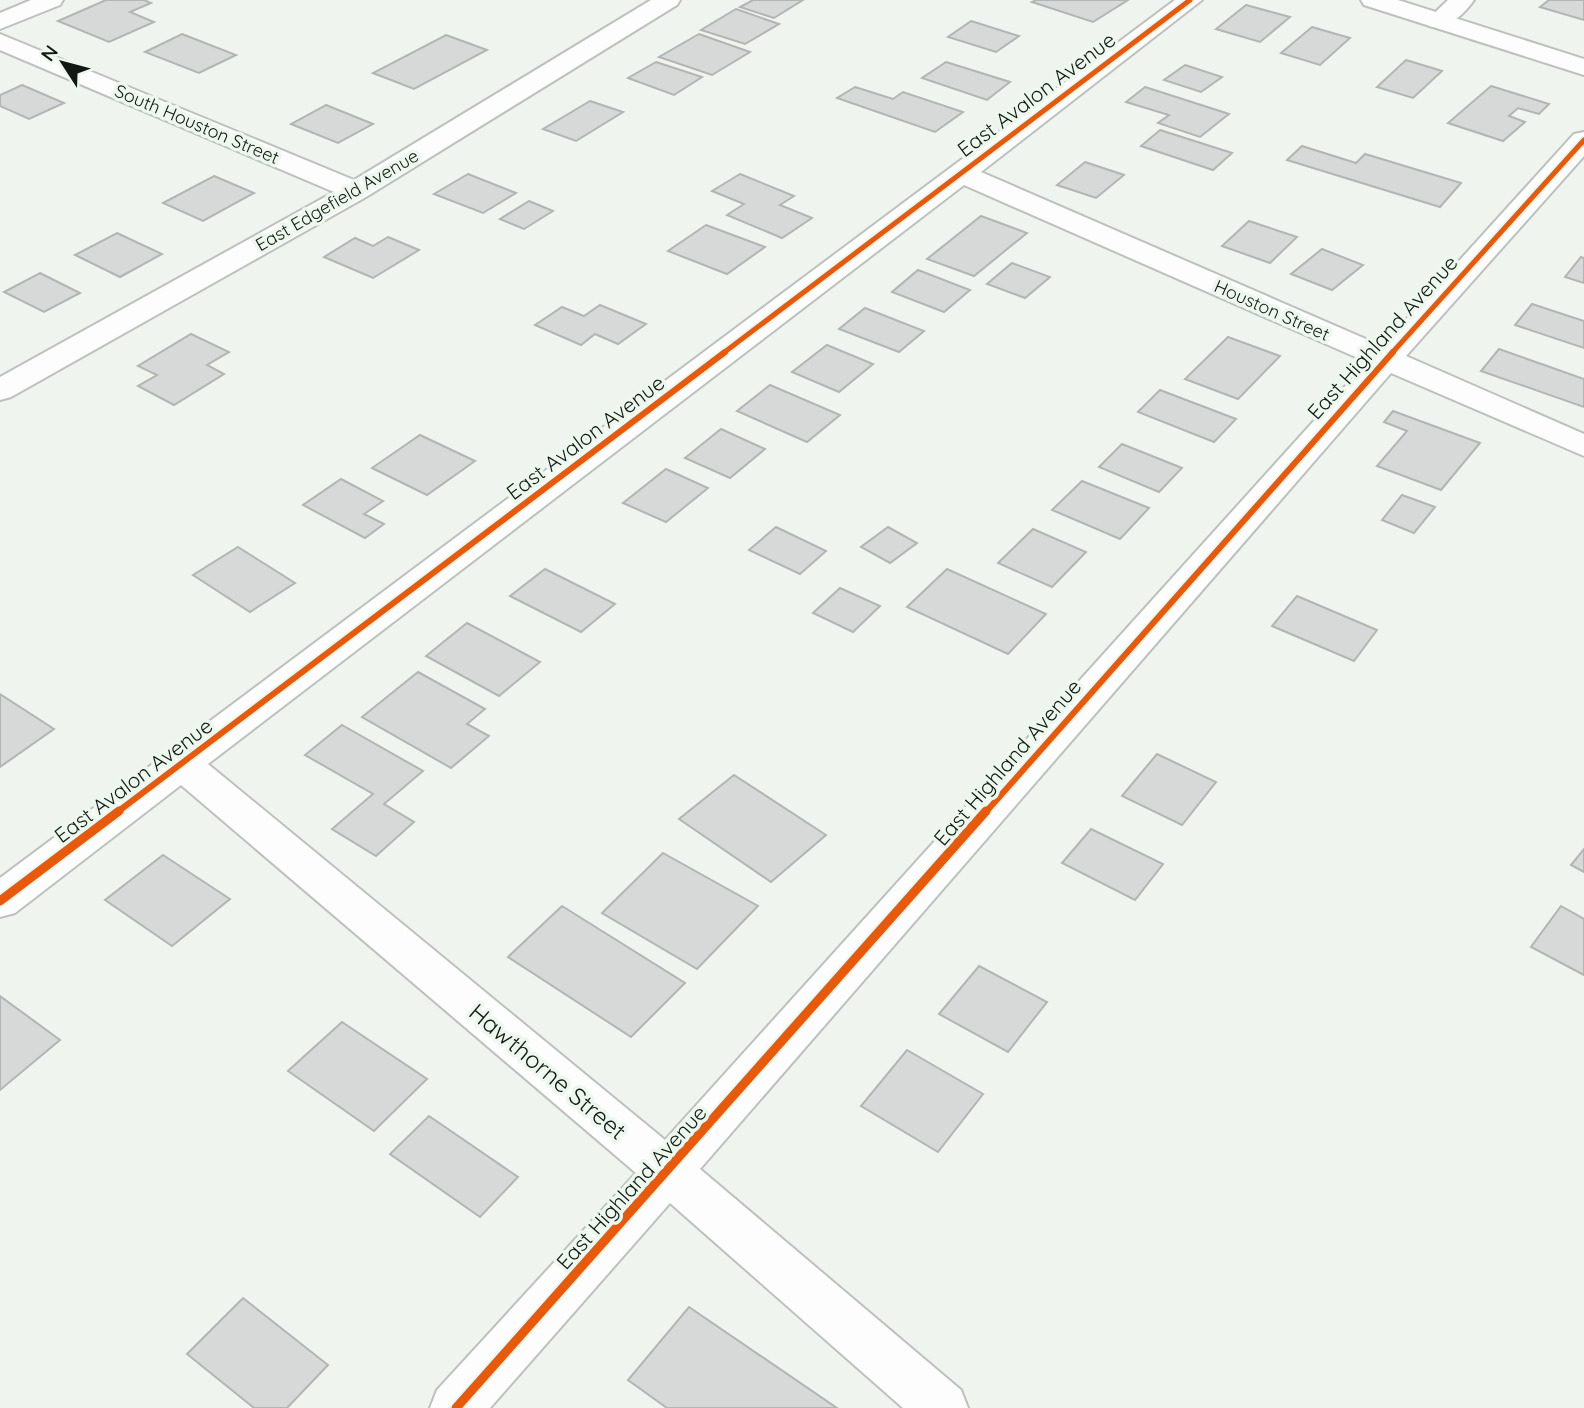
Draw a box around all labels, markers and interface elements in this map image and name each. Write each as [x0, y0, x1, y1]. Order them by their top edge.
street label: East Avalon Avenue [952, 26, 1120, 162]
north arrow [28, 28, 98, 98]
text: N [35, 40, 63, 66]
street label: South Houston Street [111, 79, 283, 169]
street label: East Edgefield Avenue [251, 144, 423, 256]
street label: East Highland Avenue [1301, 250, 1463, 424]
street label: Houston Street [1211, 274, 1333, 346]
street label: East Avalon Avenue [501, 369, 669, 505]
street label: East Highland Avenue [928, 673, 1086, 851]
street label: East Avalon Avenue [49, 712, 217, 848]
street label: Hawthorne Street [463, 997, 633, 1145]
street label: East Highland Avenue [550, 1100, 712, 1274]

